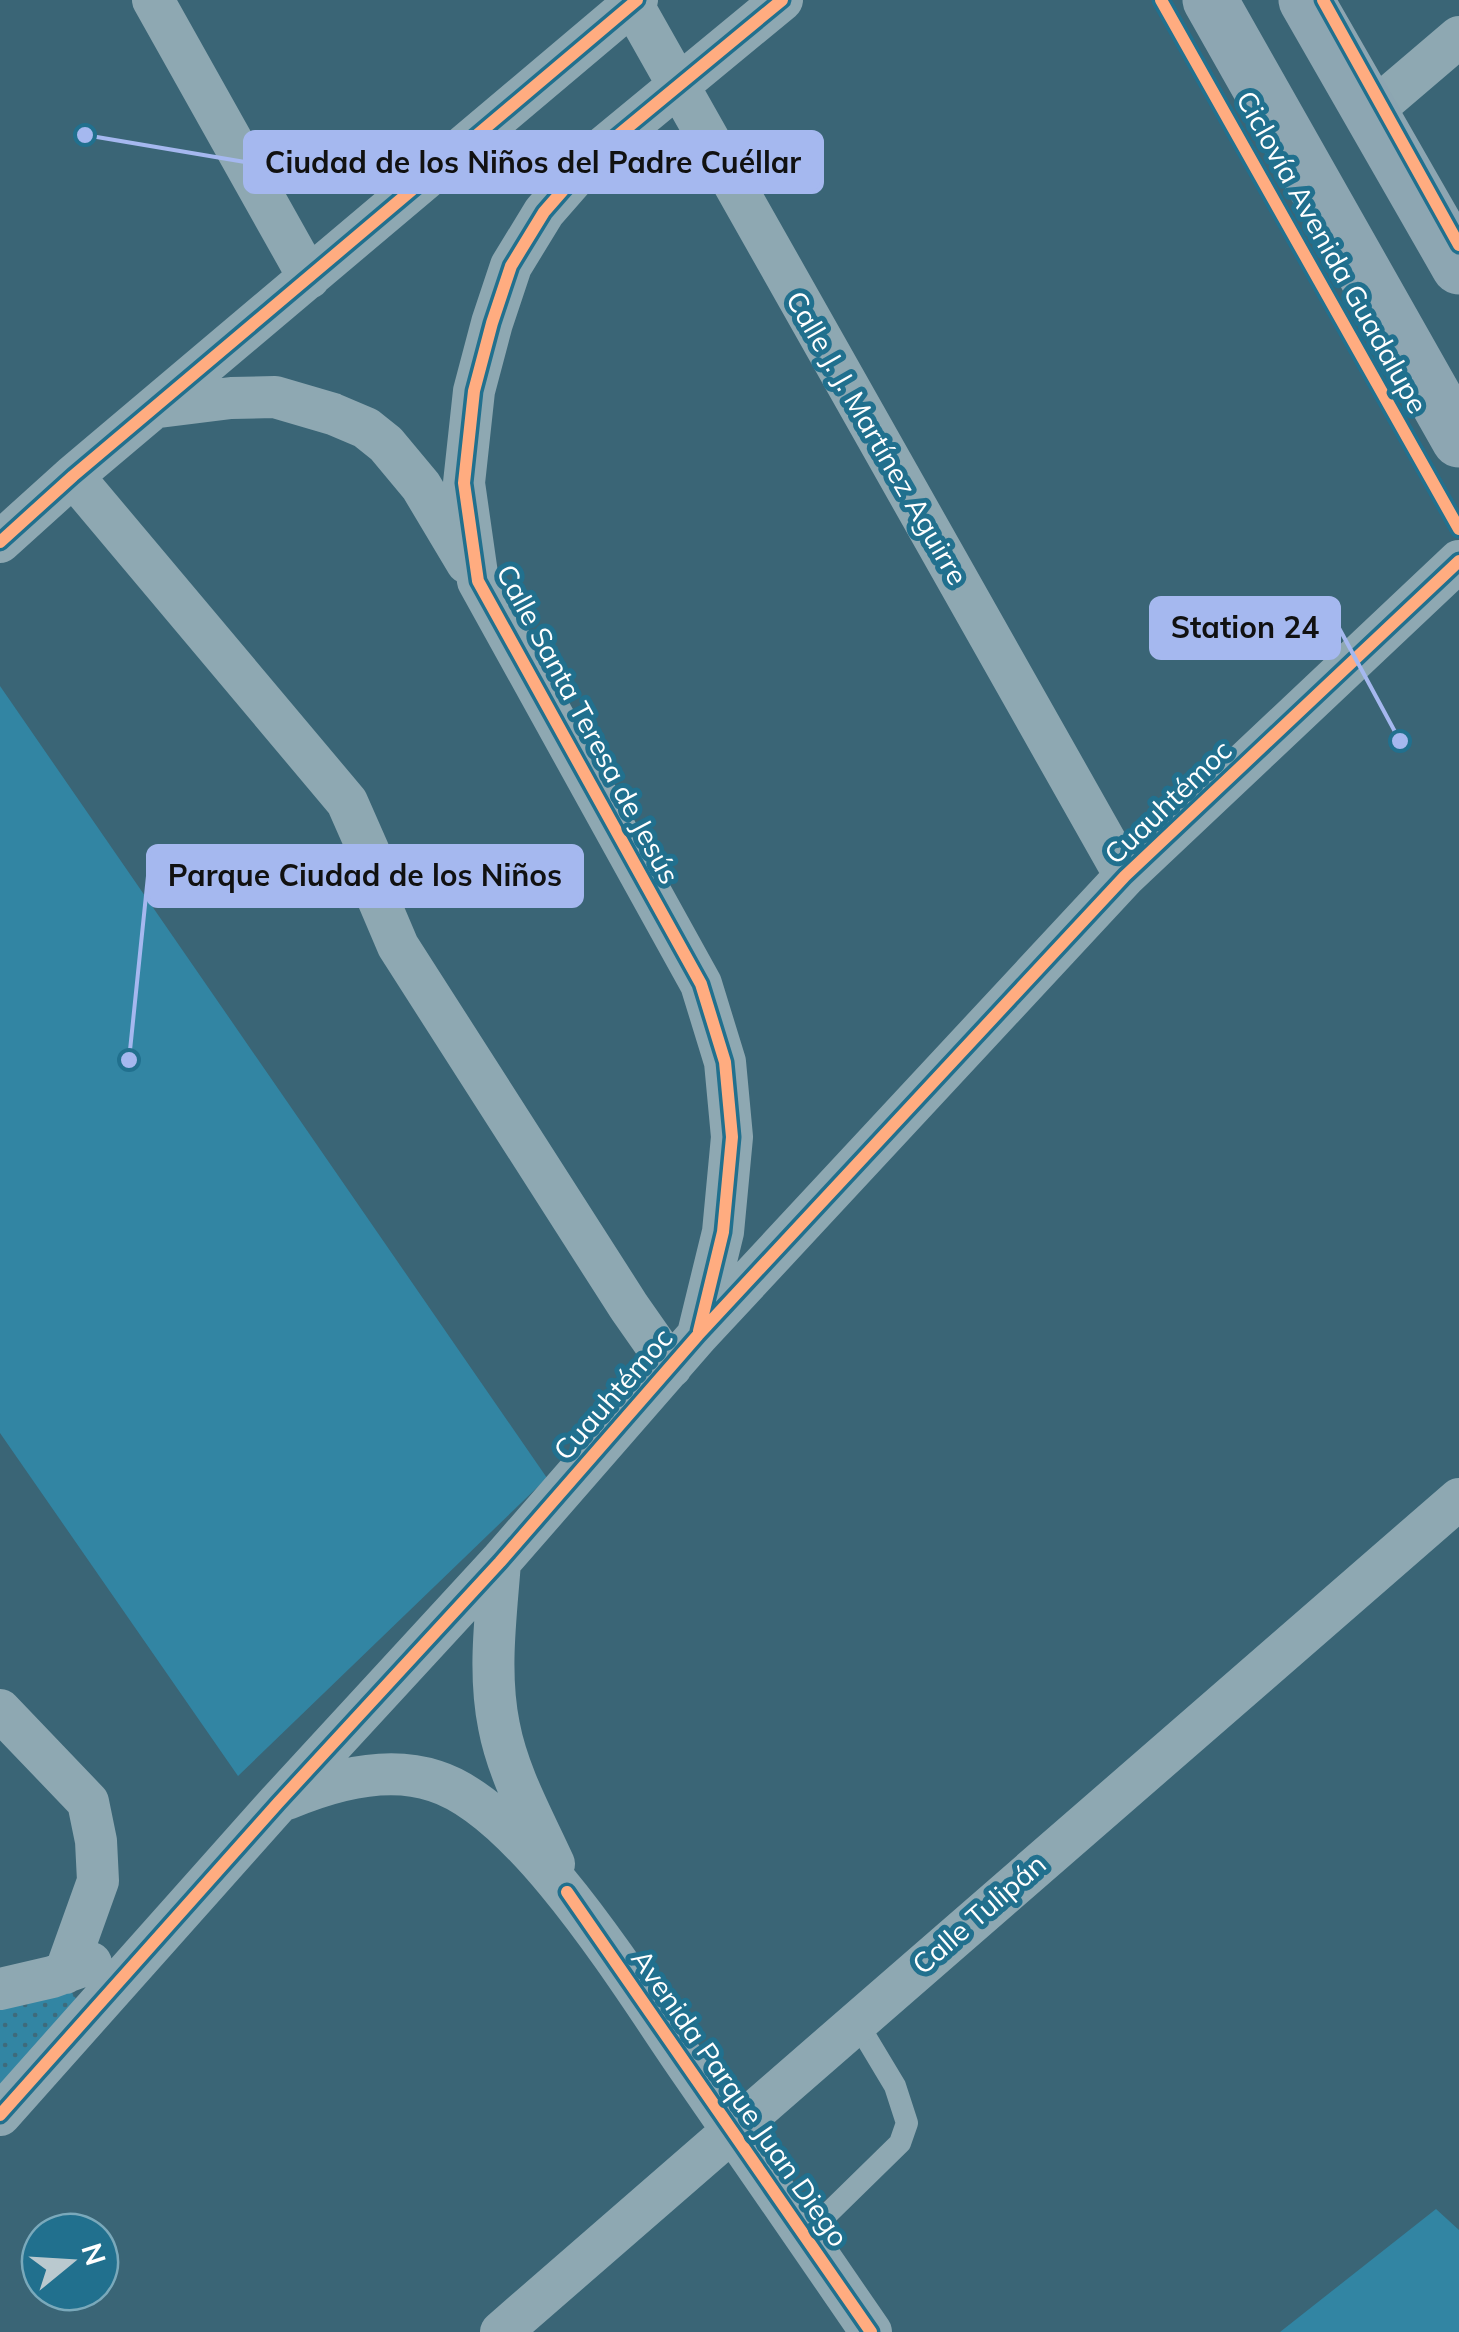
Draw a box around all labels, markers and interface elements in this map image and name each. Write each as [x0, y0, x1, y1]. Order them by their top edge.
street label: Ciclovía Avenida Guadalupe [1229, 84, 1436, 419]
callout: Ciudad de los Niños del Padre Cuéllar [245, 132, 822, 192]
text: Ciudad de los Niños del Padre Cuéllar [265, 143, 801, 181]
street label: Calle J. J. Martínez Aguirre [779, 285, 976, 591]
street label: Calle Santa Teresa de Jesús [489, 558, 688, 890]
callout: Station 24 [1151, 598, 1339, 658]
text: Station 24 [1171, 608, 1319, 646]
street label: Cuauhtémoc [1097, 732, 1239, 871]
callout: Parque Ciudad de los Niños [148, 846, 582, 906]
text: Parque Ciudad de los Niños [168, 856, 562, 894]
street label: Cuauhtémoc [546, 1320, 680, 1467]
street label: Calle Tulipán [905, 1846, 1053, 1981]
street label: Avenida Parque Juan Diego [624, 1942, 857, 2253]
north arrow [20, 2212, 120, 2312]
text: N [74, 2239, 114, 2270]

